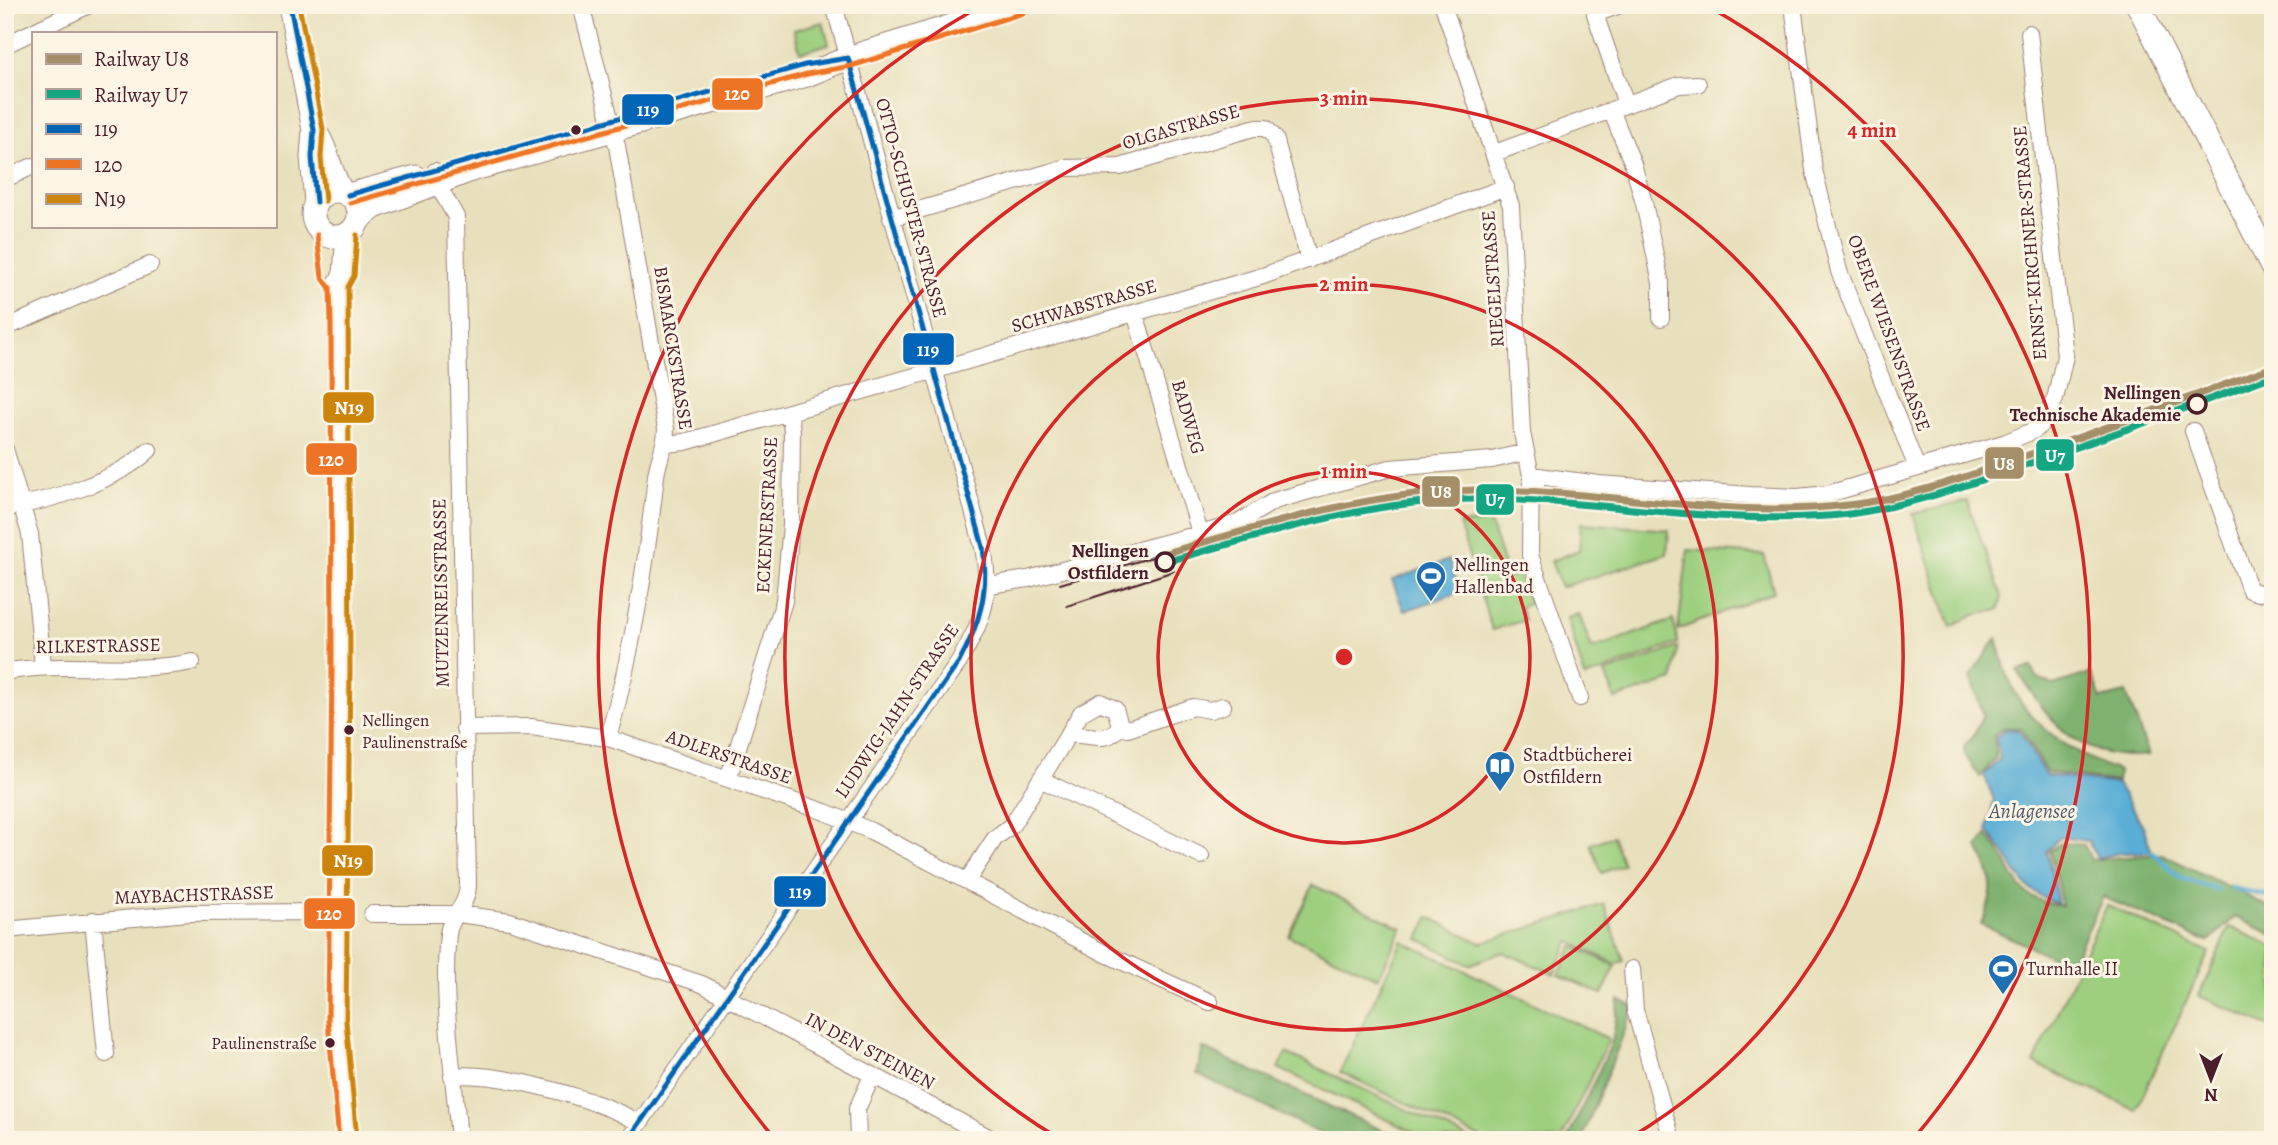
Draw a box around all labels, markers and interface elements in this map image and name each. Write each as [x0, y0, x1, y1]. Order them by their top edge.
legend [32, 32, 276, 228]
text: Railway U8 [94, 45, 189, 73]
line badge: 120 [711, 77, 764, 111]
text: Railway U7 [94, 81, 188, 109]
text: 120 [724, 81, 750, 107]
text: 3 min [1320, 84, 1368, 112]
line badge: 119 [621, 93, 675, 126]
street label: OTTO-SCHUSTER-STRASSE [869, 95, 953, 321]
text: 119 [637, 97, 659, 123]
street label: OLGASTRASSE [1119, 98, 1243, 156]
text: 119 [94, 115, 118, 143]
text: 4 min [1847, 116, 1897, 144]
unlabelled marker [569, 123, 583, 137]
street label: ERNST-KIRCHNER-STRASSE [2007, 125, 2053, 361]
text: 120 [94, 151, 122, 179]
text: N19 [94, 185, 126, 213]
street label: RIEGELSTRASSE [1475, 210, 1511, 348]
street label: OBERE WIESENSTRASSE [1841, 231, 1937, 435]
street label: BISMARCKSTRASSE [647, 264, 699, 432]
text: 2 min [1319, 270, 1369, 298]
street label: SCHWABSTRASSE [1008, 273, 1160, 339]
line badge: 119 [902, 332, 955, 366]
text: 119 [917, 337, 939, 363]
street label: BADWEG [1165, 377, 1211, 457]
place label: Nellingen Technische Akademie [2010, 380, 2181, 428]
line badge: N19 [322, 391, 375, 424]
marker: Nellingen Technische Akademie [2187, 394, 2207, 414]
text: N19 [334, 395, 364, 421]
street label: ECKENERSTRASSE [750, 436, 784, 594]
line badge: U7 [2035, 438, 2075, 472]
line badge: 120 [305, 442, 358, 476]
text: U7 [2045, 443, 2066, 469]
line badge: U8 [1984, 446, 2025, 480]
text: 120 [318, 447, 344, 473]
text: U8 [1993, 451, 2015, 477]
text: 1 min [1321, 457, 1368, 485]
line badge: U8 [1421, 475, 1461, 508]
text: U8 [1430, 479, 1452, 505]
line badge: U7 [1475, 483, 1515, 516]
text: U7 [1485, 487, 1506, 513]
street label: MUTZENREISSTRASSE [426, 498, 456, 688]
place label: Nellingen Ostfildern [1068, 538, 1149, 586]
marker: Nellingen Ostfildern [1155, 552, 1175, 572]
place label: Nellingen Hallenbad [1454, 552, 1535, 600]
sports icon: Nellingen Hallenbad [1414, 559, 1448, 603]
street label: LUDWIG-JAHN-STRASSE [829, 619, 965, 803]
street label: RILKESTRASSE [35, 632, 161, 660]
centre of rings [1332, 645, 1356, 669]
place label: Nellingen Paulinenstraße [362, 709, 468, 754]
marker: Nellingen Paulinenstraße [342, 723, 356, 737]
street label: ADLERSTRASSE [662, 723, 795, 791]
place label: Stadtbücherei Ostfildern [1523, 742, 1632, 790]
library icon: Stadtbücherei Ostfildern [1483, 749, 1517, 793]
water label: Anlagensee [1988, 797, 2075, 825]
line badge: N19 [321, 844, 374, 877]
text: N19 [333, 848, 363, 874]
line badge: 119 [773, 875, 827, 908]
street label: MAYBACHSTRASSE [114, 879, 274, 911]
text: 119 [789, 879, 811, 905]
line badge: 120 [303, 897, 356, 930]
text: 120 [316, 901, 342, 927]
sports icon: Turnhalle II [1986, 952, 2020, 996]
place label: Turnhalle II [2026, 956, 2118, 982]
street label: IN DEN STEINEN [801, 1006, 940, 1096]
place label: Paulinenstraße [211, 1032, 317, 1055]
marker: Paulinenstraße [323, 1036, 337, 1050]
north arrow [2176, 1044, 2246, 1114]
text: N [2204, 1082, 2218, 1108]

